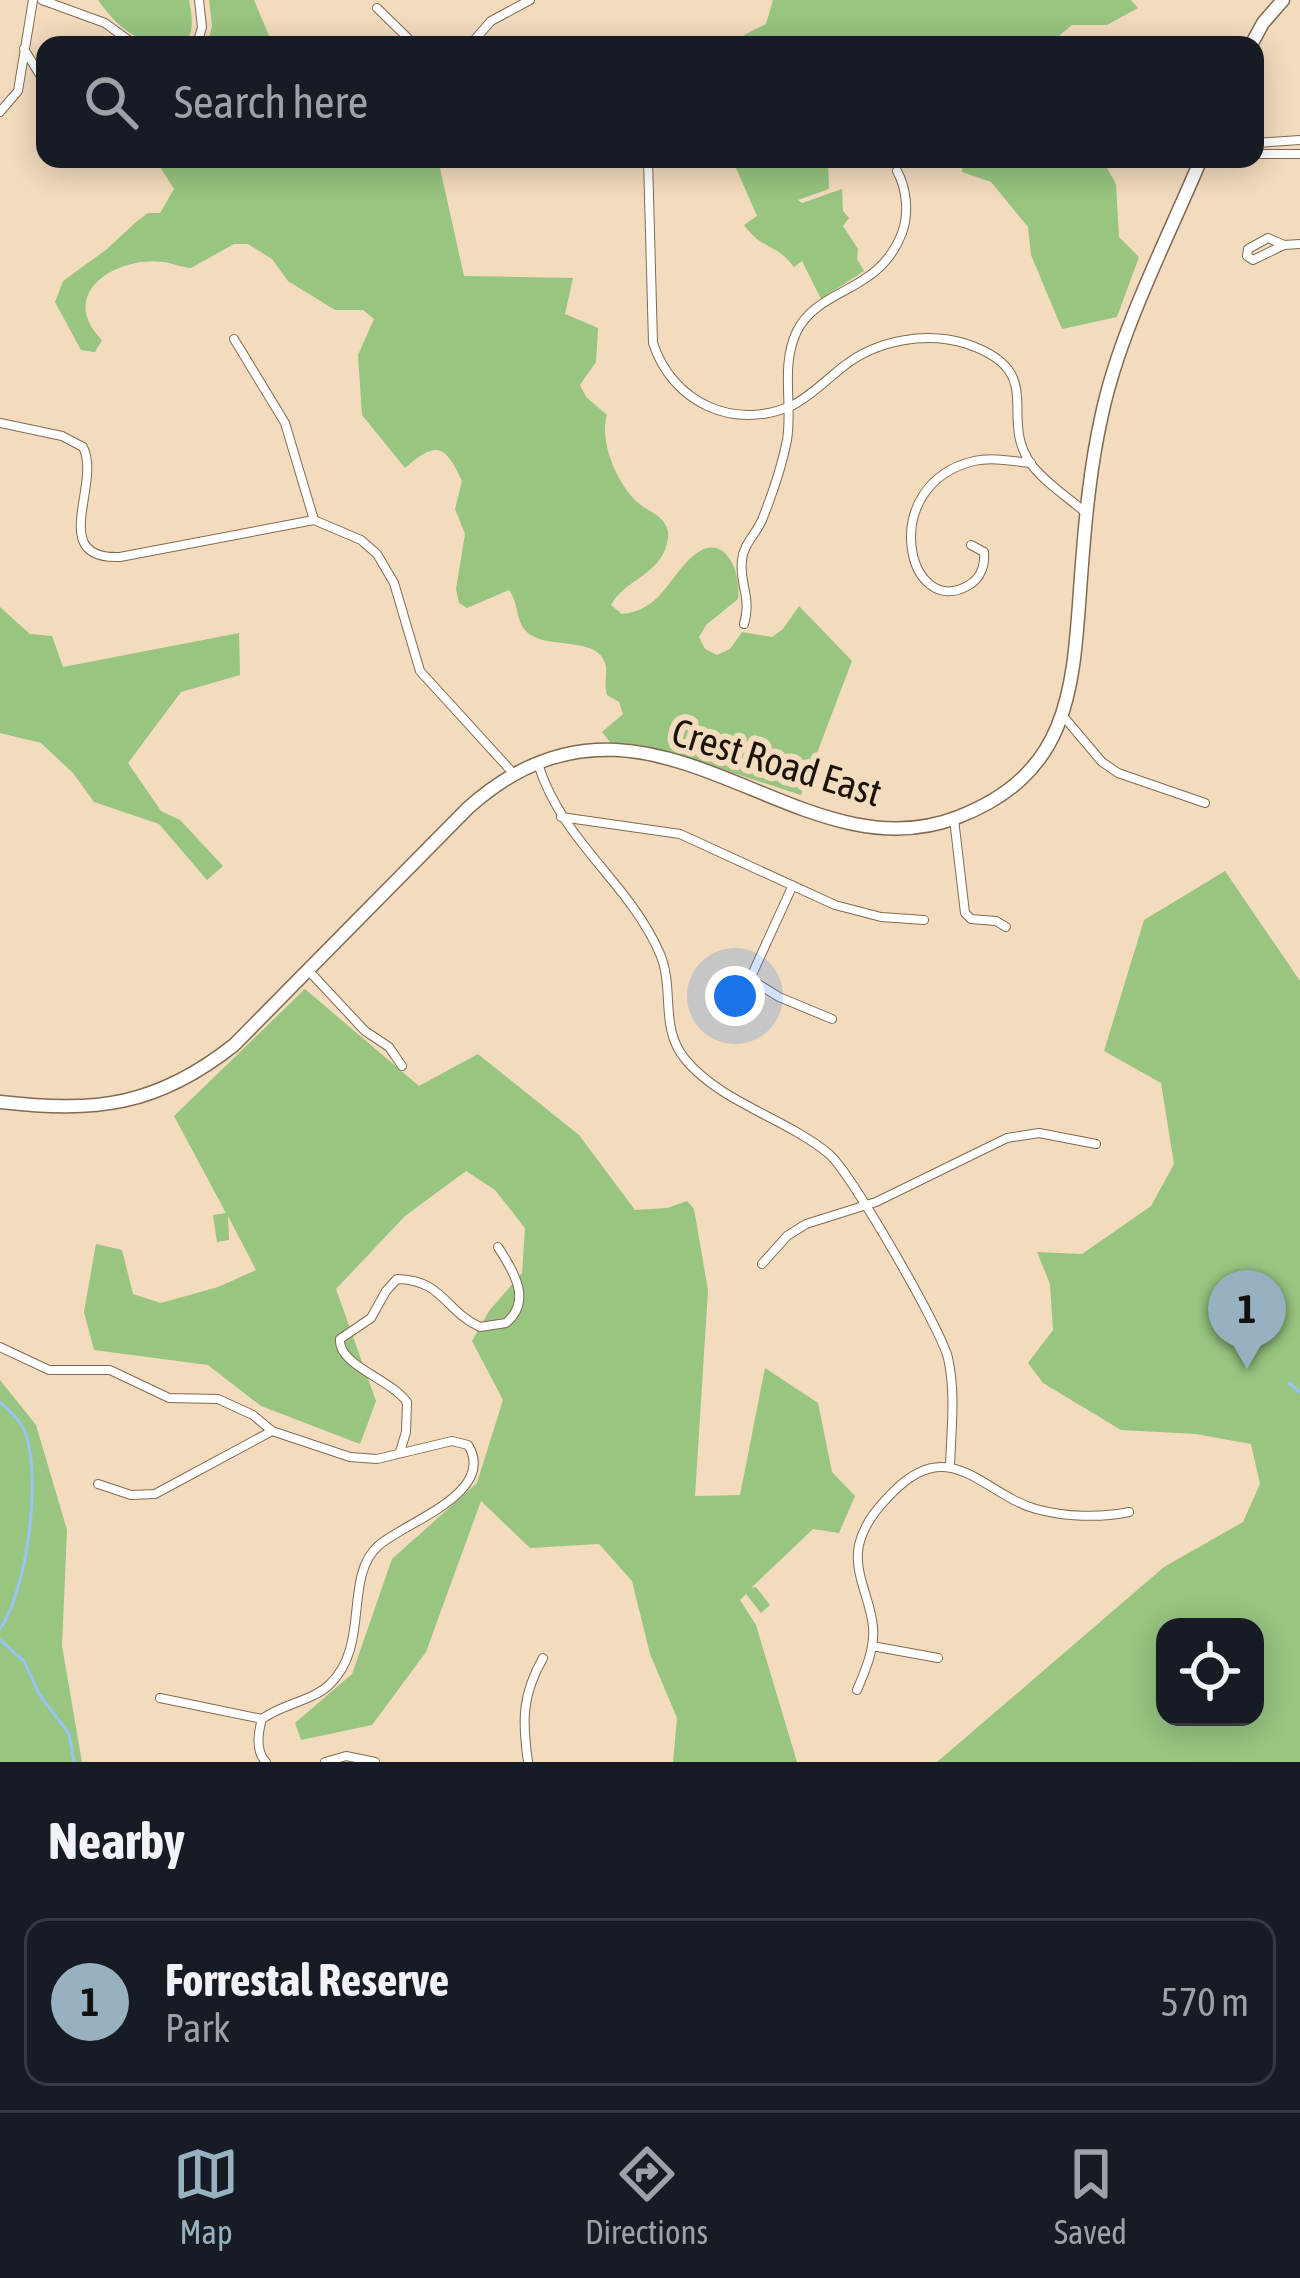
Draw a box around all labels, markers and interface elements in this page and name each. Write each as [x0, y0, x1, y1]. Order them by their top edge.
search box [36, 36, 1264, 168]
icon: search [78, 69, 144, 135]
text: Search here [174, 76, 368, 128]
street label: Crest Road East [667, 709, 887, 815]
your location [705, 966, 765, 1026]
pin: 1 [1208, 1270, 1286, 1369]
map controls [1156, 1618, 1264, 1726]
button: locate [1156, 1618, 1264, 1726]
text: Nearby [48, 1811, 185, 1870]
text: Forrestal Reserve [165, 1954, 449, 2006]
text: 1 [81, 1980, 99, 2024]
text: 570 m [1161, 1980, 1249, 2024]
text: Park [165, 2006, 230, 2050]
tab: Map [173, 2141, 239, 2251]
tab: Directions [585, 2141, 708, 2251]
tab: Saved [1054, 2141, 1127, 2251]

